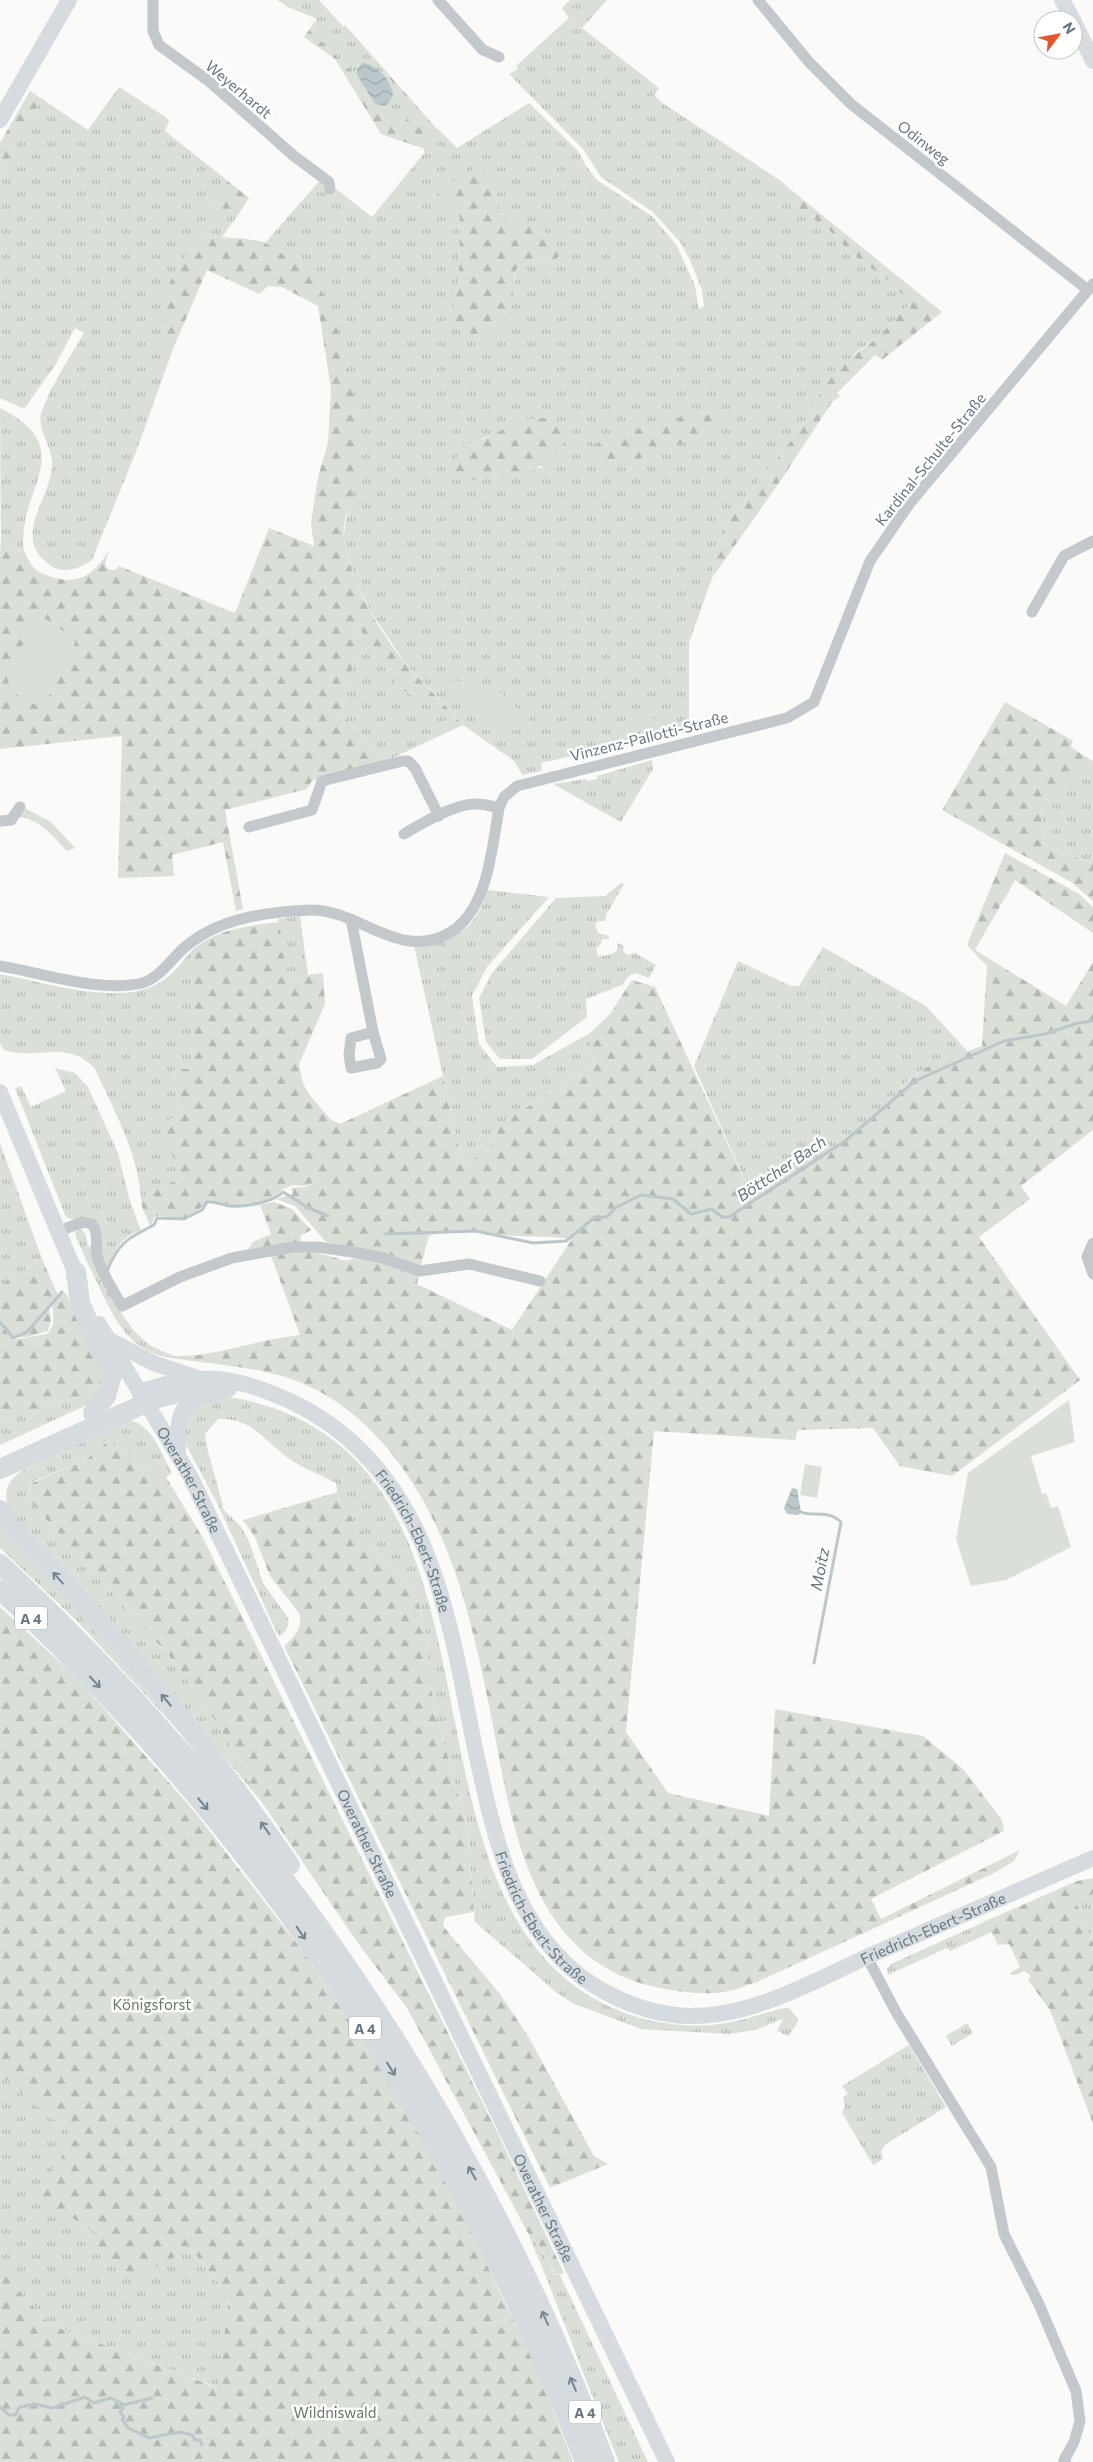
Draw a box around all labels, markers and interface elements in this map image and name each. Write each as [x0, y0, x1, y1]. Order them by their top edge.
north arrow [1033, 10, 1083, 60]
text: N [1059, 19, 1079, 37]
street label: Weyerhardt [202, 56, 276, 122]
street label: Odinweg [894, 116, 954, 168]
street label: Kardinal-Schulte-Straße [871, 389, 989, 529]
street label: Vinzenz-Pallotti-Straße [568, 708, 730, 764]
water label: Böttcher Bach [733, 1131, 829, 1205]
street label: Overather Straße [153, 1423, 225, 1536]
street label: Friedrich-Ebert-Straße [372, 1466, 454, 1614]
water label: Moitz [806, 1546, 832, 1592]
one-way arrow [52, 1571, 64, 1584]
road number: A 4 [15, 1606, 47, 1630]
one-way arrow [89, 1676, 101, 1689]
one-way arrow [160, 1693, 171, 1706]
street label: Overather Straße [334, 1786, 402, 1900]
one-way arrow [197, 1797, 208, 1810]
one-way arrow [260, 1822, 270, 1836]
street label: Friedrich-Ebert-Straße [492, 1849, 591, 1987]
street label: Friedrich-Ebert-Straße [857, 1888, 1008, 1968]
one-way arrow [296, 1926, 306, 1940]
park label: Königsforst [112, 1995, 192, 2013]
road number: A 4 [349, 2016, 381, 2040]
one-way arrow [386, 2061, 396, 2075]
street label: Overather Straße [510, 2150, 578, 2265]
one-way arrow [467, 2166, 477, 2181]
one-way arrow [540, 2311, 550, 2326]
one-way arrow [568, 2377, 578, 2392]
road number: A 4 [569, 2400, 601, 2424]
park label: Wildniswald [294, 2403, 376, 2421]

